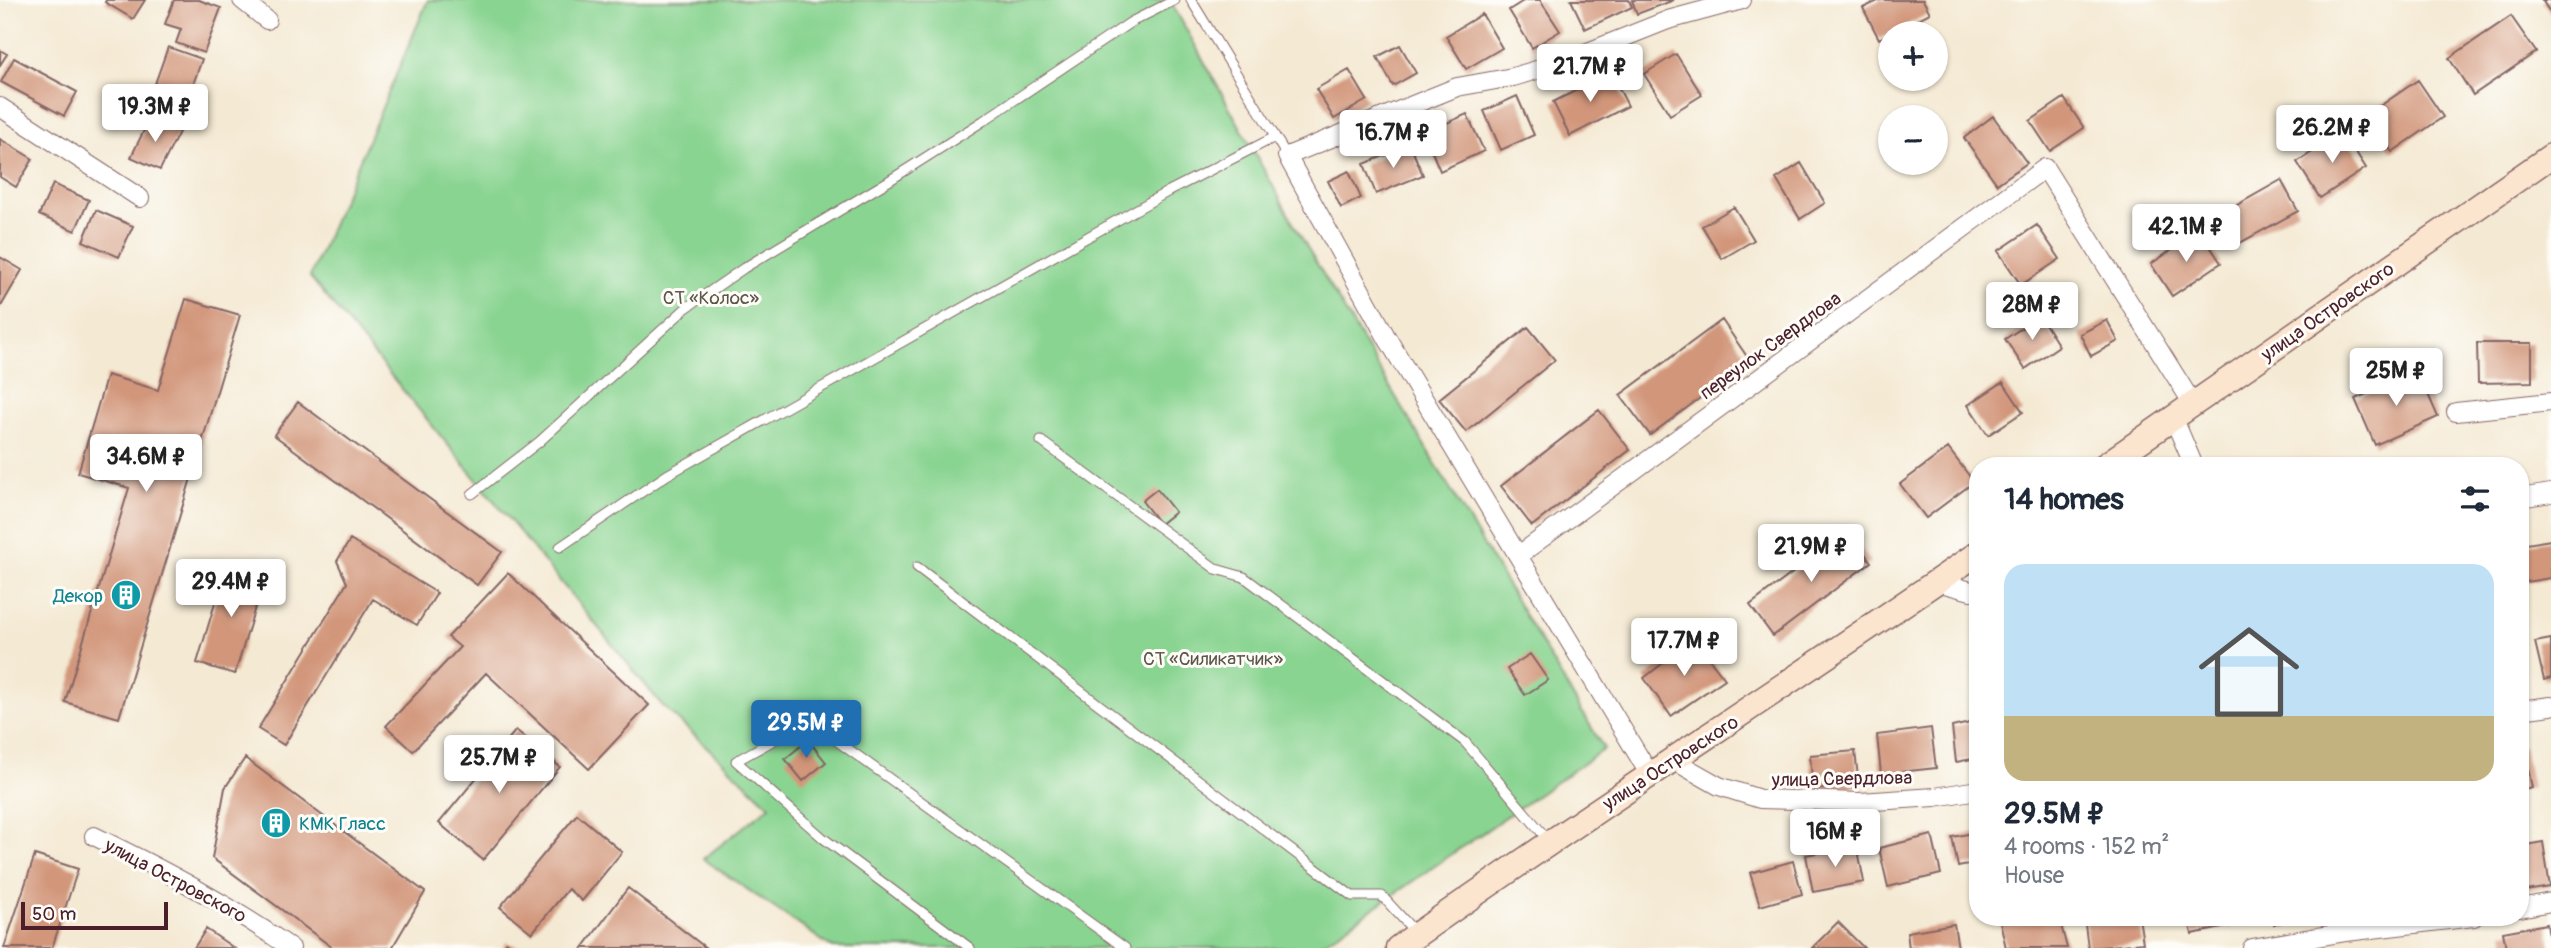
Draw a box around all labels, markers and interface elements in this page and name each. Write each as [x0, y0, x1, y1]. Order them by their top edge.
map controls [1878, 21, 1948, 175]
button: + [1878, 21, 1948, 91]
pin: 21.7M ₽ [1525, 44, 1655, 104]
text: 21.7M ₽ [1553, 52, 1627, 81]
pin: 19.3M ₽ [90, 85, 220, 144]
text: 19.3M ₽ [118, 92, 192, 121]
button: − [1878, 105, 1948, 175]
pin: 26.2M ₽ [2267, 106, 2397, 165]
pin: 16.7M ₽ [1328, 110, 1458, 170]
text: 26.2M ₽ [2292, 113, 2372, 142]
text: 16.7M ₽ [1356, 118, 1430, 147]
pin: 42.1M ₽ [2121, 204, 2251, 264]
text: 42.1M ₽ [2148, 212, 2224, 241]
street label: улица Островского [2256, 257, 2399, 367]
pin: 28M ₽ [1983, 282, 2081, 342]
park label: СТ «Колос» [663, 286, 760, 310]
street label: переулок Свердлова [1695, 286, 1846, 405]
text: 28M ₽ [2002, 290, 2062, 319]
pin: 25M ₽ [2347, 348, 2445, 408]
text: 25M ₽ [2366, 356, 2426, 385]
pin: 34.6M ₽ [81, 434, 211, 494]
text: 34.6M ₽ [106, 442, 186, 471]
icon: filters [2456, 480, 2494, 518]
text: 14 homes [2004, 481, 2124, 518]
pin: 21.9M ₽ [1746, 524, 1876, 584]
text: 21.9M ₽ [1774, 532, 1848, 561]
pin: 29.4M ₽ [166, 560, 296, 619]
text: 29.4M ₽ [192, 567, 270, 596]
building icon: Декор [109, 578, 143, 612]
place label: Декор [52, 584, 103, 608]
icon: home [2186, 609, 2312, 735]
pin: 17.7M ₽ [1619, 618, 1749, 678]
text: 17.7M ₽ [1647, 626, 1721, 655]
park label: СТ «Силикатчик» [1143, 647, 1283, 671]
pin: 29.5M ₽ [741, 700, 871, 760]
text: 29.5M ₽ [767, 708, 845, 737]
street label: улица Островского [1597, 710, 1743, 816]
pin: 25.7M ₽ [434, 736, 564, 795]
text: 25.7M ₽ [460, 743, 538, 772]
street label: улица Свердлова [1771, 766, 1913, 792]
text: 29.5M ₽ [2004, 795, 2105, 832]
building icon: КМК Гласс [259, 806, 293, 840]
pin: 16M ₽ [1786, 810, 1884, 869]
place label: КМК Гласс [299, 812, 386, 836]
text: 16M ₽ [1806, 817, 1864, 846]
text: 4 rooms · 152 m² [2004, 832, 2170, 861]
street label: улица Островского [100, 833, 251, 928]
text: House [2004, 861, 2064, 890]
scale bar [21, 899, 168, 931]
text: 50 m [32, 902, 76, 926]

